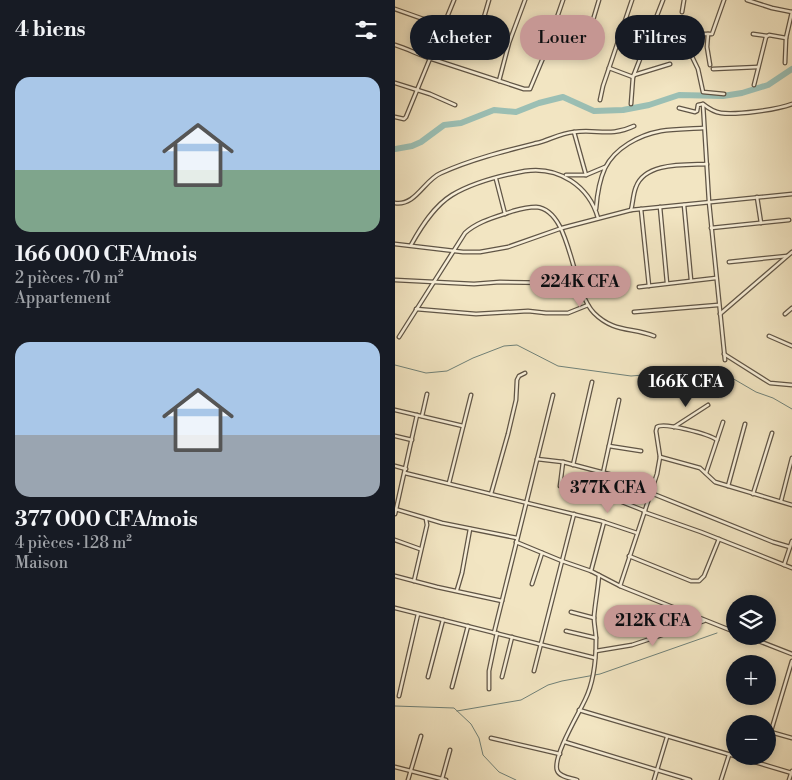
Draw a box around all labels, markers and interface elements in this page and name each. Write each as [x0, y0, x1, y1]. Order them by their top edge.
chip: Acheter [410, 15, 510, 60]
chip: Louer [520, 15, 605, 60]
chip: Filtres [615, 15, 705, 60]
icon: filters [352, 16, 380, 44]
text: 4 biens [15, 17, 86, 43]
icon: home [153, 110, 243, 200]
text: 166 000 CFA/mois [15, 242, 197, 268]
pin: 224K CFA [528, 266, 632, 308]
text: 2 pièces · 70 m² [15, 268, 124, 288]
text: 224K CFA [541, 272, 619, 292]
text: Appartement [15, 288, 111, 308]
pin: 166K CFA [634, 366, 738, 408]
text: 166K CFA [648, 372, 724, 392]
icon: home [153, 375, 243, 465]
pin: 377K CFA [556, 472, 660, 514]
text: 377K CFA [570, 478, 646, 498]
text: 377 000 CFA/mois [15, 507, 198, 533]
text: 4 pièces · 128 m² [15, 533, 132, 553]
text: Maison [15, 553, 68, 573]
map controls [726, 595, 776, 765]
button: layers [726, 595, 776, 645]
pin: 212K CFA [601, 604, 705, 647]
text: 212K CFA [615, 611, 691, 631]
button: + [726, 655, 776, 705]
button: − [726, 715, 776, 765]

